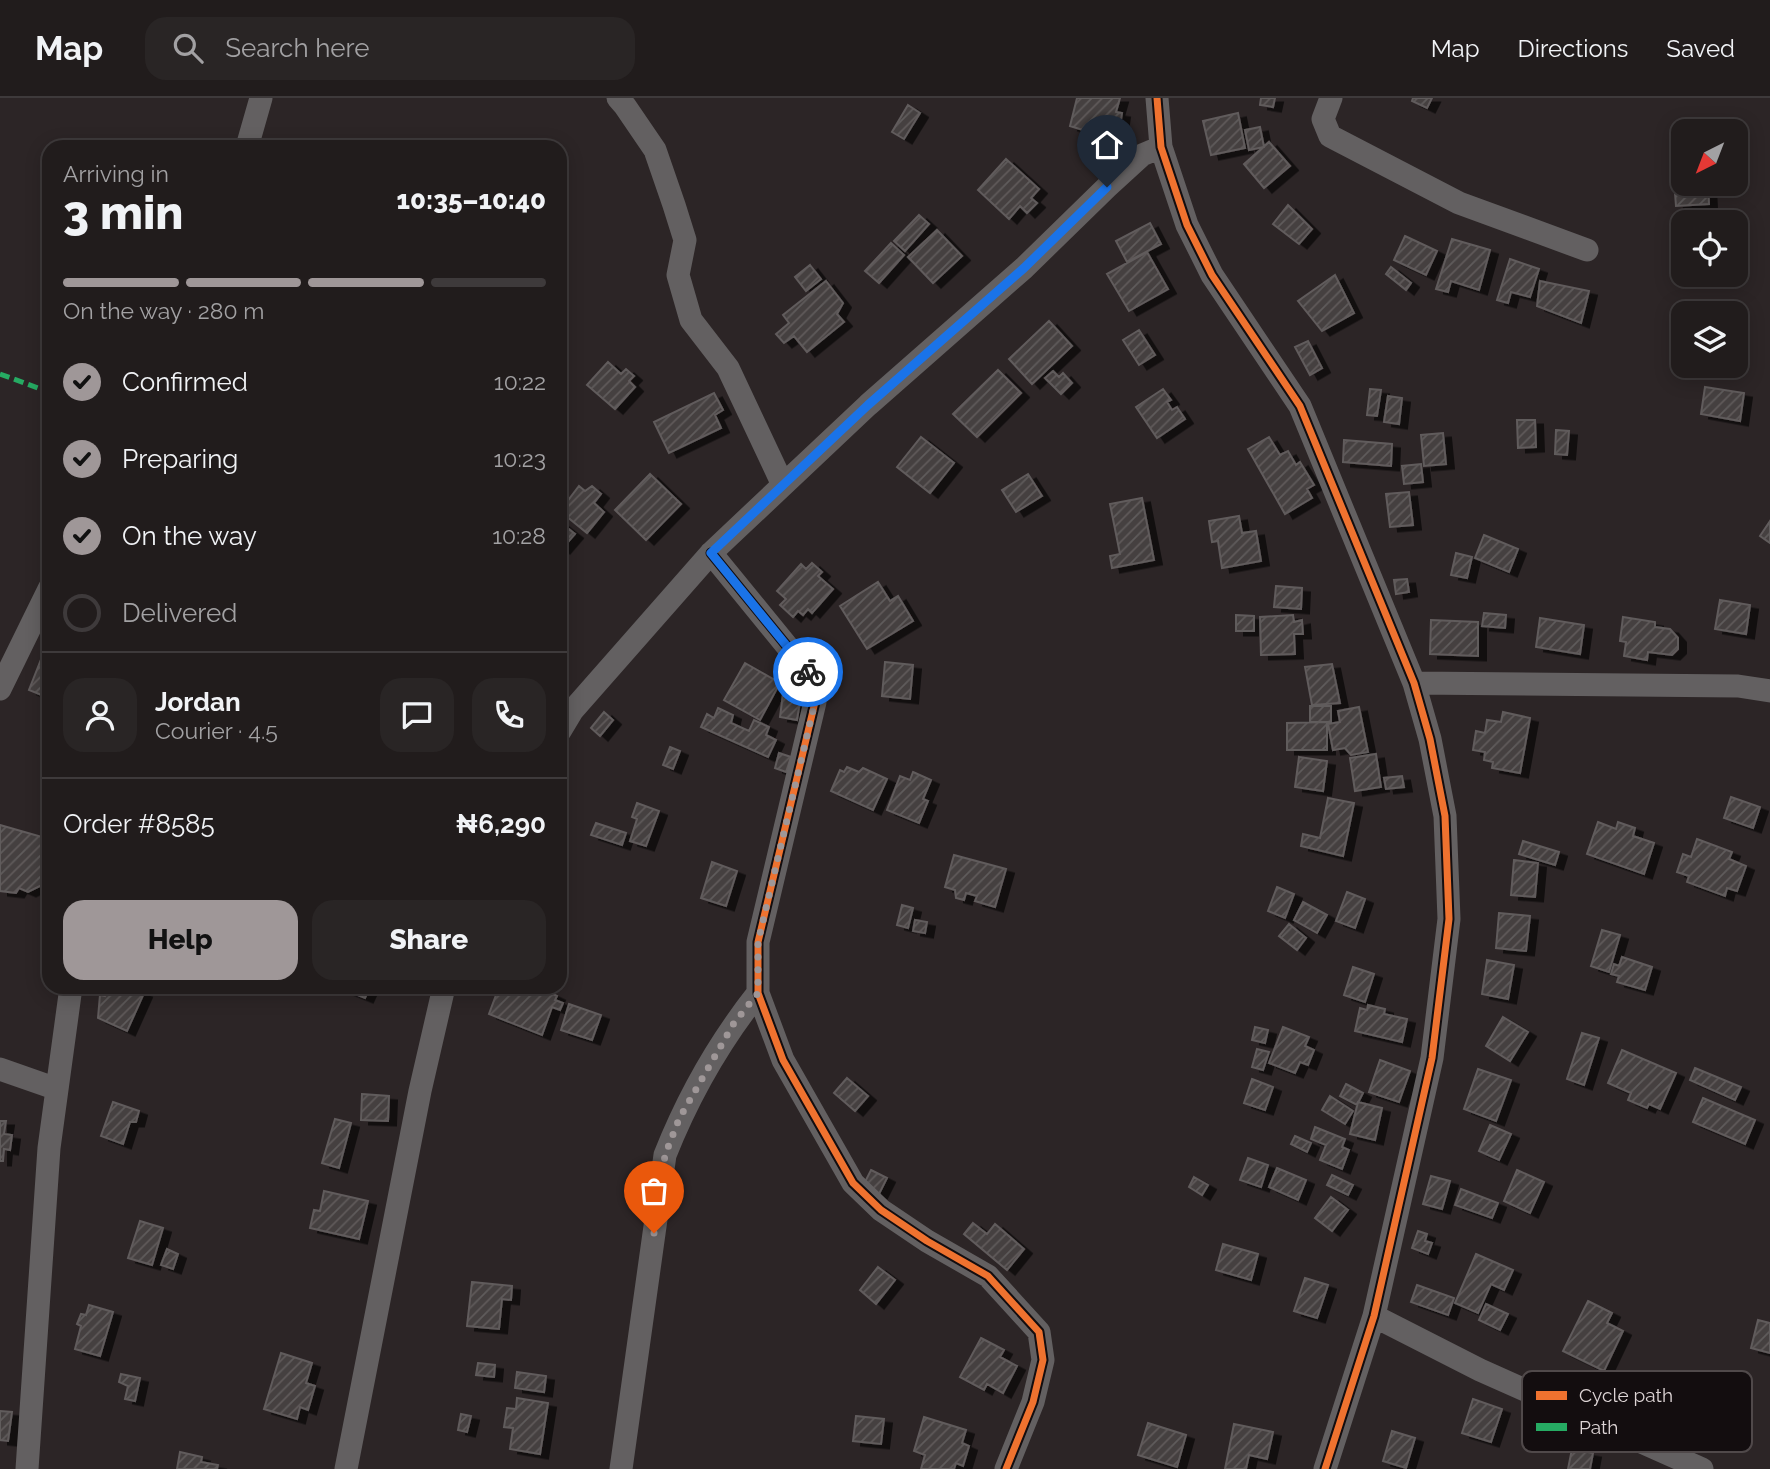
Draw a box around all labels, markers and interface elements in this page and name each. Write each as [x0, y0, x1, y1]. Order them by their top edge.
search box [145, 17, 635, 80]
text: Map [35, 29, 103, 68]
icon: search [169, 29, 207, 67]
text: Search here [225, 33, 370, 63]
text: Map [1431, 34, 1480, 63]
text: Directions [1518, 34, 1628, 63]
text: Saved [1666, 34, 1735, 63]
pin [1077, 115, 1137, 187]
north arrow [1671, 119, 1748, 196]
map controls [1671, 119, 1748, 378]
icon: home [1088, 126, 1126, 164]
text: Arriving in [63, 160, 169, 187]
text: 10:35–10:40 [397, 185, 546, 215]
text: 3 min [63, 186, 183, 240]
button: locate [1671, 210, 1748, 287]
text: On the way · 280 m [63, 297, 265, 324]
button: layers [1671, 301, 1748, 378]
icon: check [63, 363, 101, 401]
text: Confirmed [122, 367, 248, 397]
text: 10:22 [494, 368, 546, 395]
icon: check [63, 440, 101, 478]
text: Preparing [122, 444, 238, 474]
text: 10:23 [493, 445, 546, 472]
icon: check [63, 517, 101, 555]
text: On the way [122, 521, 257, 551]
text: 10:28 [492, 522, 546, 549]
text: Delivered [122, 598, 237, 628]
courier [773, 637, 843, 707]
icon: bike [789, 653, 827, 691]
button: person [63, 678, 137, 752]
button: chat [380, 678, 454, 752]
button: phone [472, 678, 546, 752]
text: Jordan [155, 687, 241, 717]
text: Courier · 4.5 [155, 717, 278, 744]
text: Order #8585 [63, 809, 215, 839]
text: ₦6,290 [456, 809, 546, 839]
button: Help [63, 900, 298, 980]
button: Share [312, 900, 546, 980]
pin [624, 1161, 684, 1233]
icon: bag [635, 1172, 673, 1210]
legend [1522, 1371, 1752, 1452]
text: Cycle path [1579, 1384, 1673, 1406]
text: Path [1579, 1416, 1618, 1438]

